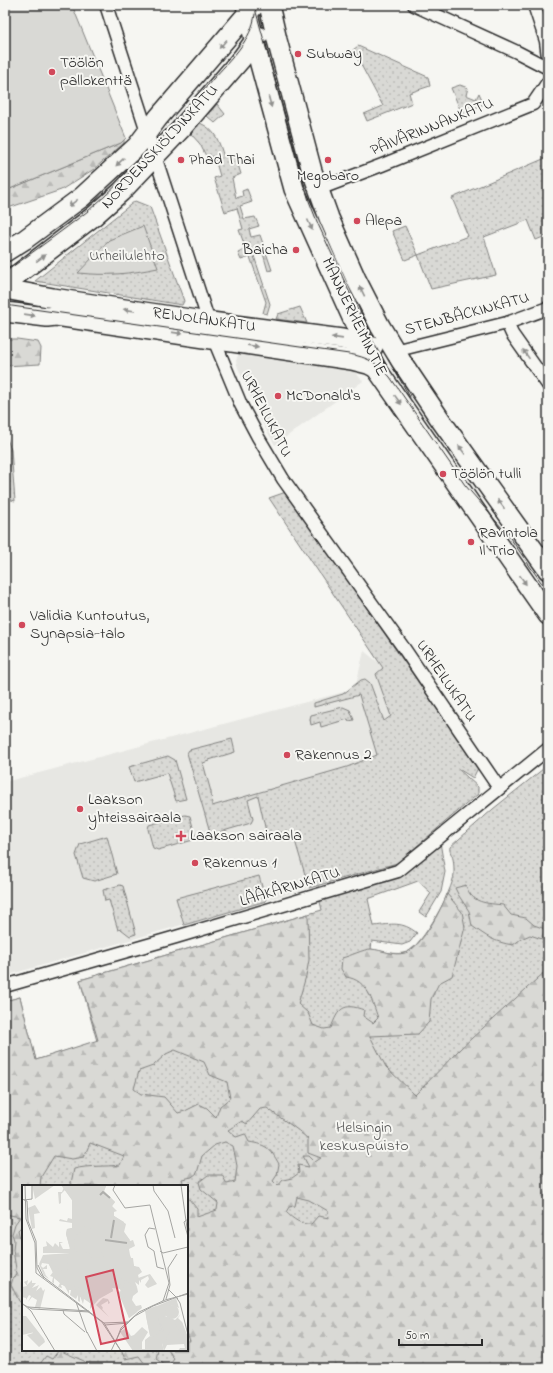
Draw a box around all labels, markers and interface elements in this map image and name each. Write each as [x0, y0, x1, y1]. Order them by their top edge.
one-way arrow [218, 38, 227, 49]
place label: Subway [306, 42, 362, 66]
marker: Subway [293, 49, 303, 59]
place label: Töölön pallokenttä [60, 51, 131, 93]
marker: Töölön pallokenttä [47, 67, 57, 77]
street label: NORDENSKIÖLDINKATU [96, 79, 224, 215]
street label: PÄIVÄRINNANKATU [367, 91, 497, 163]
one-way arrow [267, 96, 273, 108]
place label: Phad Thai [189, 148, 255, 172]
marker: Phad Thai [176, 155, 186, 165]
marker: Megobaro [323, 155, 333, 165]
one-way arrow [115, 157, 125, 167]
place label: Megobaro [297, 164, 359, 188]
one-way arrow [68, 199, 79, 207]
place label: Alepa [365, 209, 402, 233]
marker: Alepa [352, 216, 362, 226]
one-way arrow [307, 220, 313, 231]
place label: Baicha [241, 238, 288, 262]
park label: Urheilulehto [89, 244, 165, 268]
marker: Baicha [291, 245, 301, 255]
one-way arrow [35, 253, 46, 262]
street label: MANNERHEIMINTIE [315, 254, 393, 380]
one-way arrow [359, 285, 366, 297]
street label: STENBÄCKINKATU [402, 286, 532, 342]
street label: REIJOLANKATU [151, 301, 257, 339]
one-way arrow [123, 307, 136, 313]
one-way arrow [24, 312, 36, 318]
one-way arrow [171, 330, 183, 336]
one-way arrow [330, 335, 343, 341]
one-way arrow [247, 343, 260, 349]
one-way arrow [522, 349, 530, 360]
street label: URHEILUKATU [234, 366, 298, 462]
place label: McDonald's [286, 384, 361, 408]
marker: McDonald's [273, 391, 283, 401]
one-way arrow [394, 395, 402, 405]
one-way arrow [458, 444, 466, 455]
place label: Töölön tulli [451, 462, 521, 486]
marker: Töölön tulli [438, 469, 448, 479]
one-way arrow [497, 499, 505, 510]
place label: Ravintola Il Trio [479, 521, 538, 563]
marker: Ravintola Il Trio [466, 537, 476, 547]
one-way arrow [519, 575, 527, 585]
place label: Validia Kuntoutus, Synapsia-talo [29, 604, 149, 646]
marker: Validia Kuntoutus, Synapsia-talo [17, 620, 27, 630]
street label: URHEILUKATU [410, 635, 482, 727]
place label: Rakennus 2 [295, 743, 372, 767]
marker: Rakennus 2 [282, 750, 292, 760]
place label: Laakson yhteissairaala [88, 788, 181, 830]
marker: Laakson yhteissairaala [75, 804, 85, 814]
place label: Laakson sairaala [190, 824, 302, 848]
marker: Laakson sairaala [175, 830, 187, 842]
place label: Rakennus 1 [203, 851, 277, 875]
marker: Rakennus 1 [190, 858, 200, 868]
street label: LÄÄKÄRINKATU [237, 860, 343, 914]
park label: Helsingin keskuspuisto [319, 1116, 409, 1158]
inset map [22, 1185, 188, 1351]
scale bar [399, 1321, 482, 1347]
text: 50 m [405, 1327, 429, 1345]

